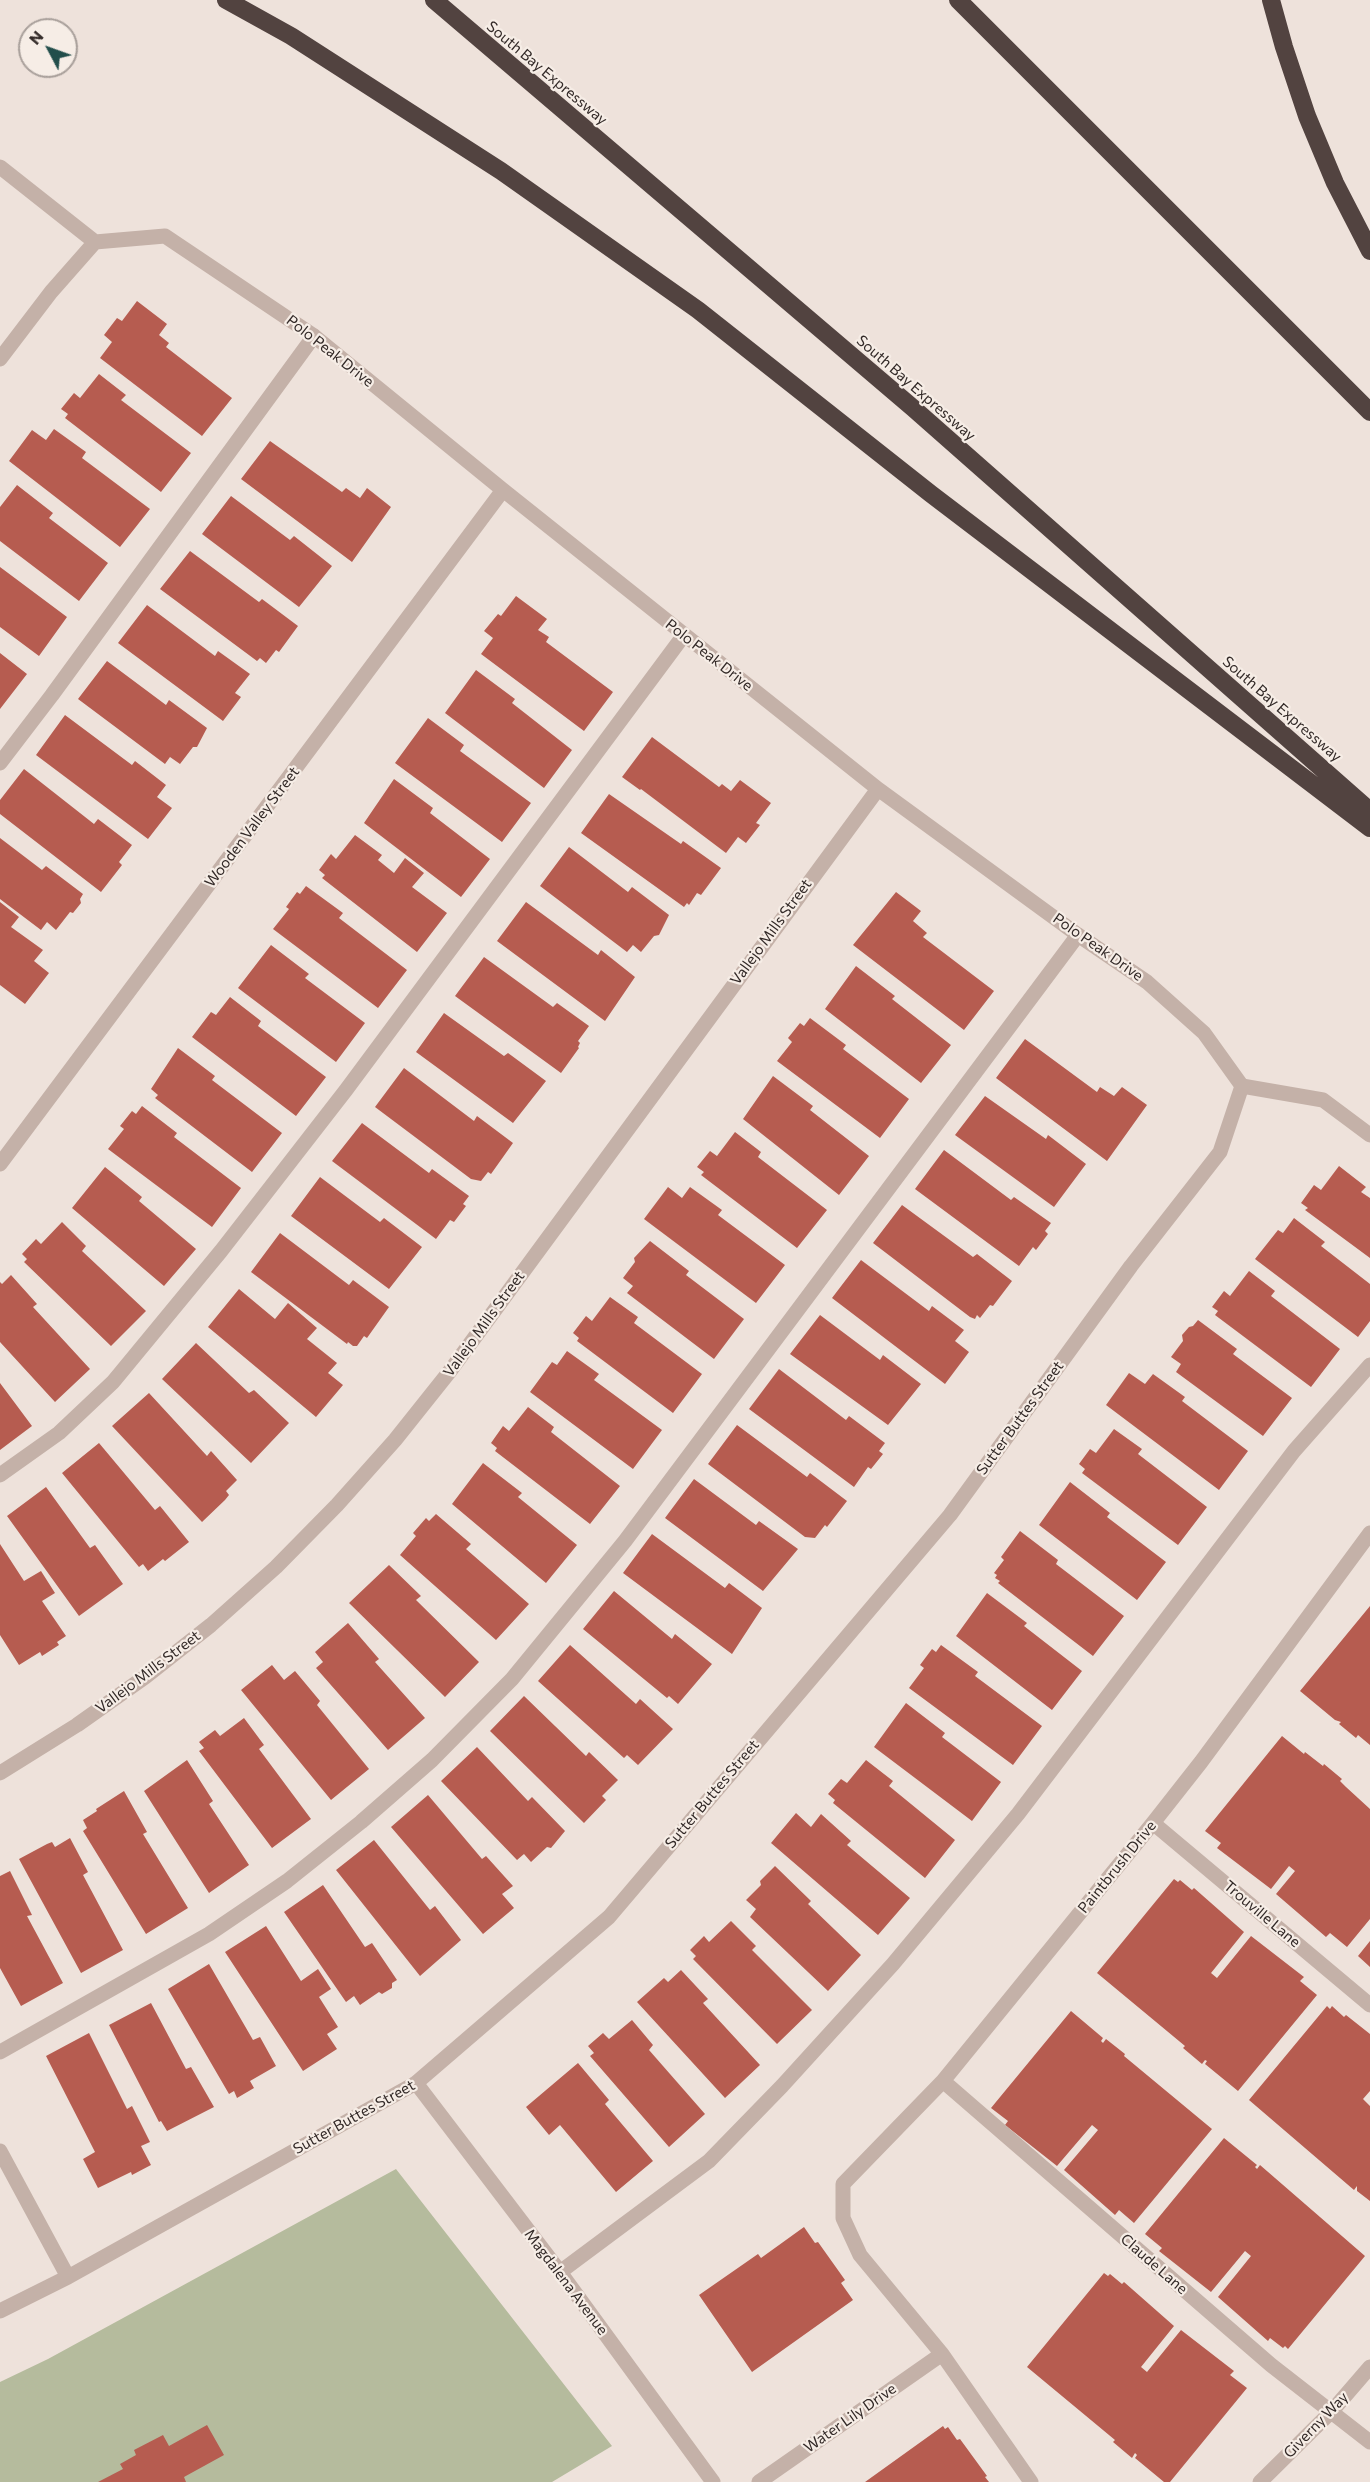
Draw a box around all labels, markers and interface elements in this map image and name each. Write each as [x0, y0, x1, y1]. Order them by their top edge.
street label: South Bay Expressway [483, 17, 611, 129]
north arrow [18, 18, 78, 78]
text: N [24, 26, 47, 48]
street label: Polo Peak Drive [283, 311, 377, 391]
street label: South Bay Expressway [853, 331, 979, 445]
street label: Polo Peak Drive [662, 615, 756, 695]
street label: South Bay Expressway [1219, 652, 1345, 766]
street label: Wooden Valley Street [201, 763, 303, 891]
street label: Vallejo Mills Street [727, 876, 815, 988]
street label: Polo Peak Drive [1049, 909, 1147, 985]
street label: Vallejo Mills Street [440, 1268, 528, 1380]
street label: Sutter Buttes Street [973, 1358, 1067, 1478]
street label: Vallejo Mills Street [92, 1627, 204, 1717]
street label: Sutter Buttes Street [661, 1736, 763, 1852]
street label: Paintbrush Drive [1074, 1817, 1160, 1917]
street label: Trouville Lane [1220, 1877, 1304, 1951]
street label: Sutter Buttes Street [290, 2076, 418, 2158]
street label: Magdalena Avenue [520, 2226, 612, 2338]
street label: Claude Lane [1117, 2230, 1191, 2298]
street label: Water Lily Drive [800, 2380, 900, 2456]
street label: Giverny Way [1280, 2388, 1352, 2462]

